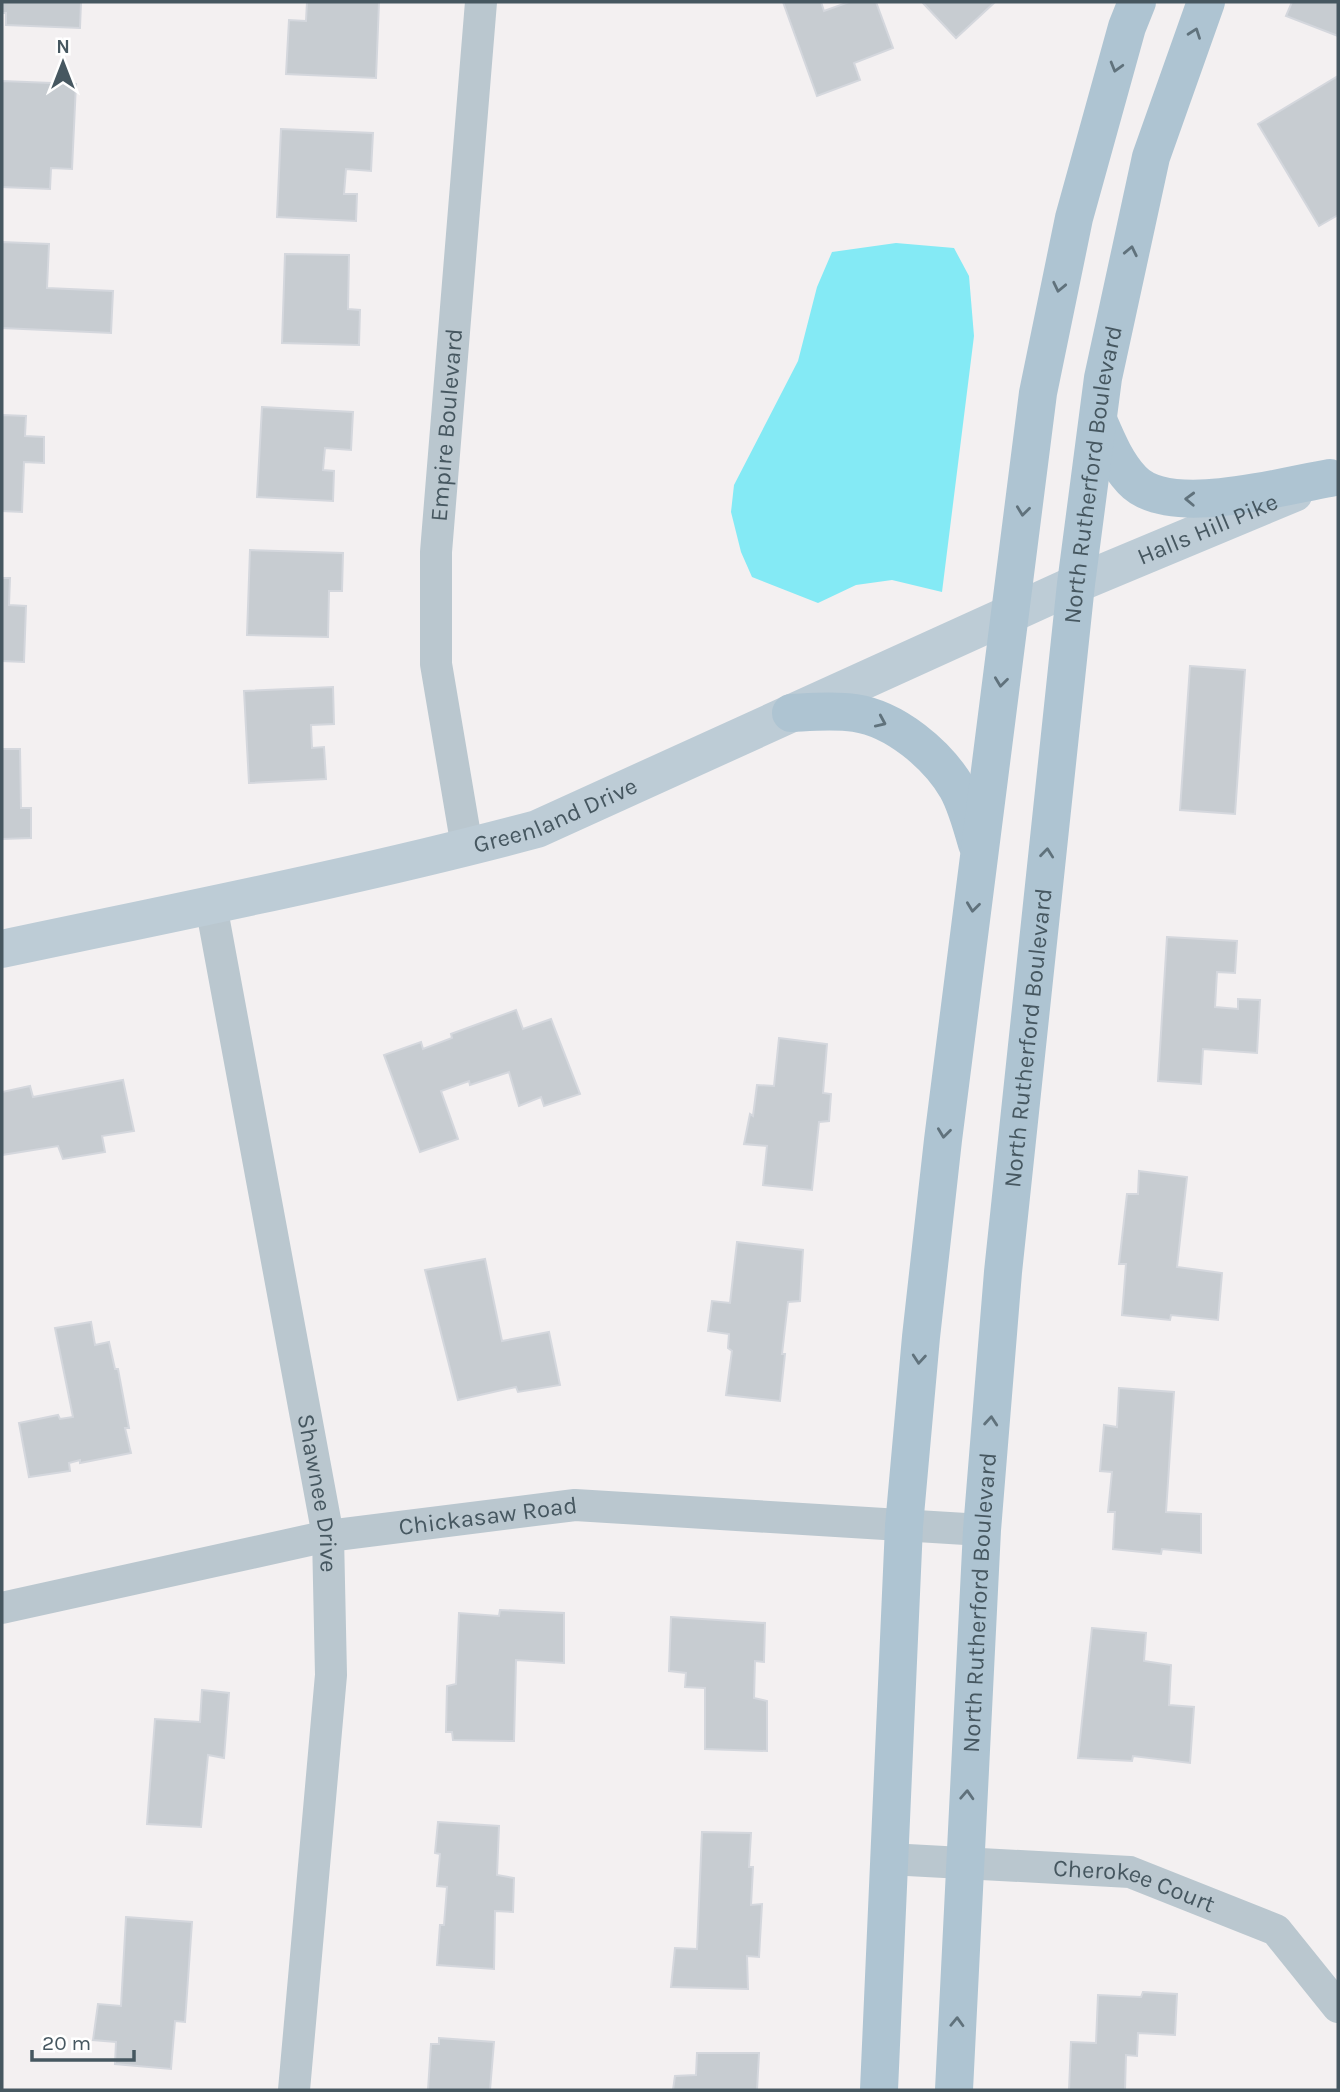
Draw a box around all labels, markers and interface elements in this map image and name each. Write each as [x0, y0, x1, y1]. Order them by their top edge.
north arrow [28, 28, 98, 98]
one-way arrow [1187, 28, 1201, 40]
text: N [56, 36, 70, 58]
one-way arrow [1109, 60, 1124, 72]
one-way arrow [1123, 245, 1137, 257]
one-way arrow [1053, 281, 1068, 293]
street label: North Rutherford Boulevard [1058, 323, 1128, 625]
street label: Empire Boulevard [425, 327, 468, 523]
street label: Halls Hill Pike [1133, 487, 1282, 571]
one-way arrow [1184, 492, 1195, 507]
one-way arrow [1015, 505, 1030, 517]
one-way arrow [994, 676, 1009, 687]
one-way arrow [874, 714, 886, 728]
street label: Greenland Drive [470, 771, 642, 859]
one-way arrow [1040, 848, 1055, 859]
street label: North Rutherford Boulevard [998, 887, 1058, 1189]
one-way arrow [965, 901, 980, 913]
one-way arrow [937, 1127, 952, 1139]
one-way arrow [912, 1354, 927, 1365]
street label: Shawnee Drive [292, 1412, 343, 1573]
one-way arrow [983, 1415, 998, 1426]
street label: North Rutherford Boulevard [957, 1451, 1002, 1754]
street label: Chickasaw Road [397, 1491, 579, 1541]
one-way arrow [960, 1789, 975, 1800]
street label: Cherokee Court [1052, 1854, 1219, 1918]
one-way arrow [949, 2016, 964, 2027]
scale bar [32, 2018, 133, 2062]
text: 20 m [42, 2031, 91, 2055]

